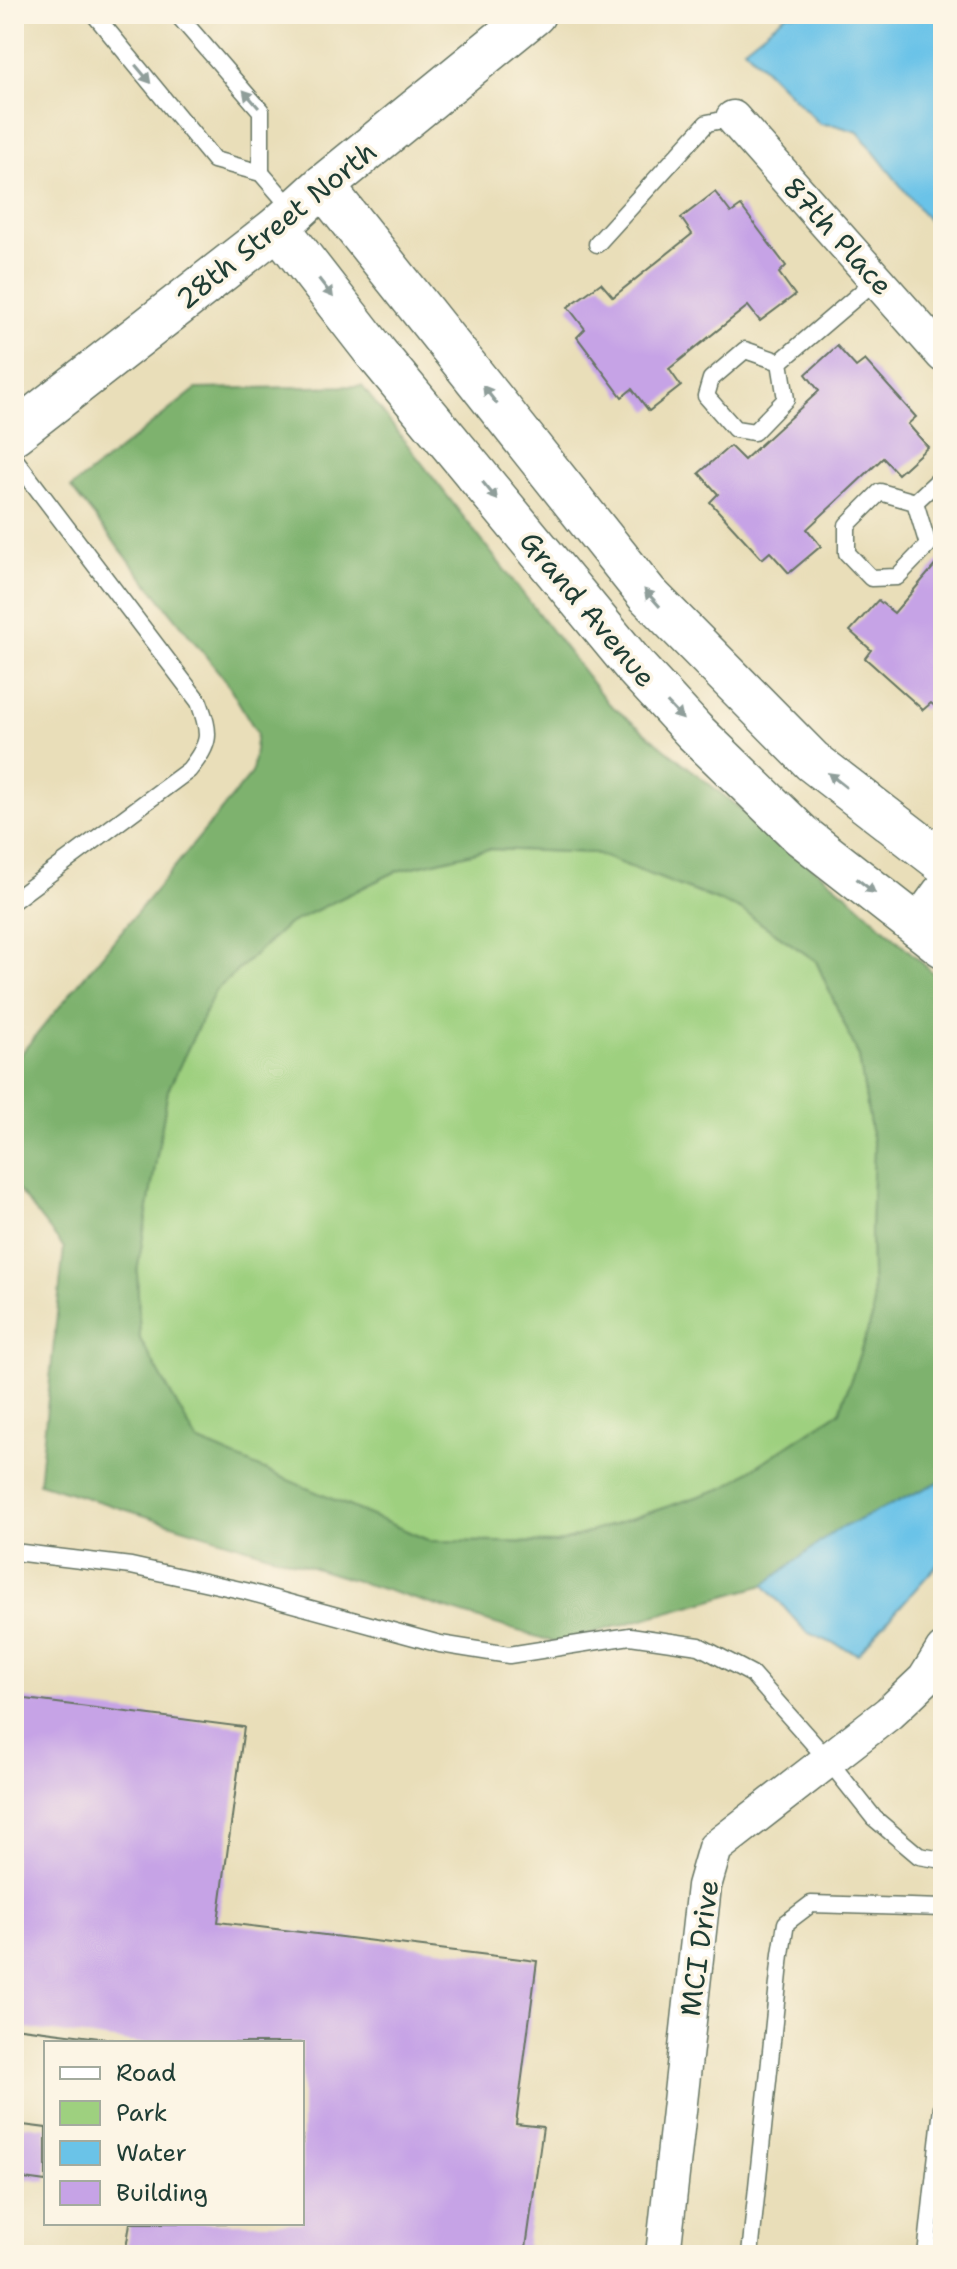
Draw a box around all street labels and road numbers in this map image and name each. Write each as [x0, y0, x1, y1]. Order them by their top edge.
street label: 28th Street North [168, 132, 384, 318]
street label: 87th Place [775, 169, 901, 303]
street label: Grand Avenue [511, 523, 665, 695]
street label: MCI Drive [671, 1877, 727, 2019]

